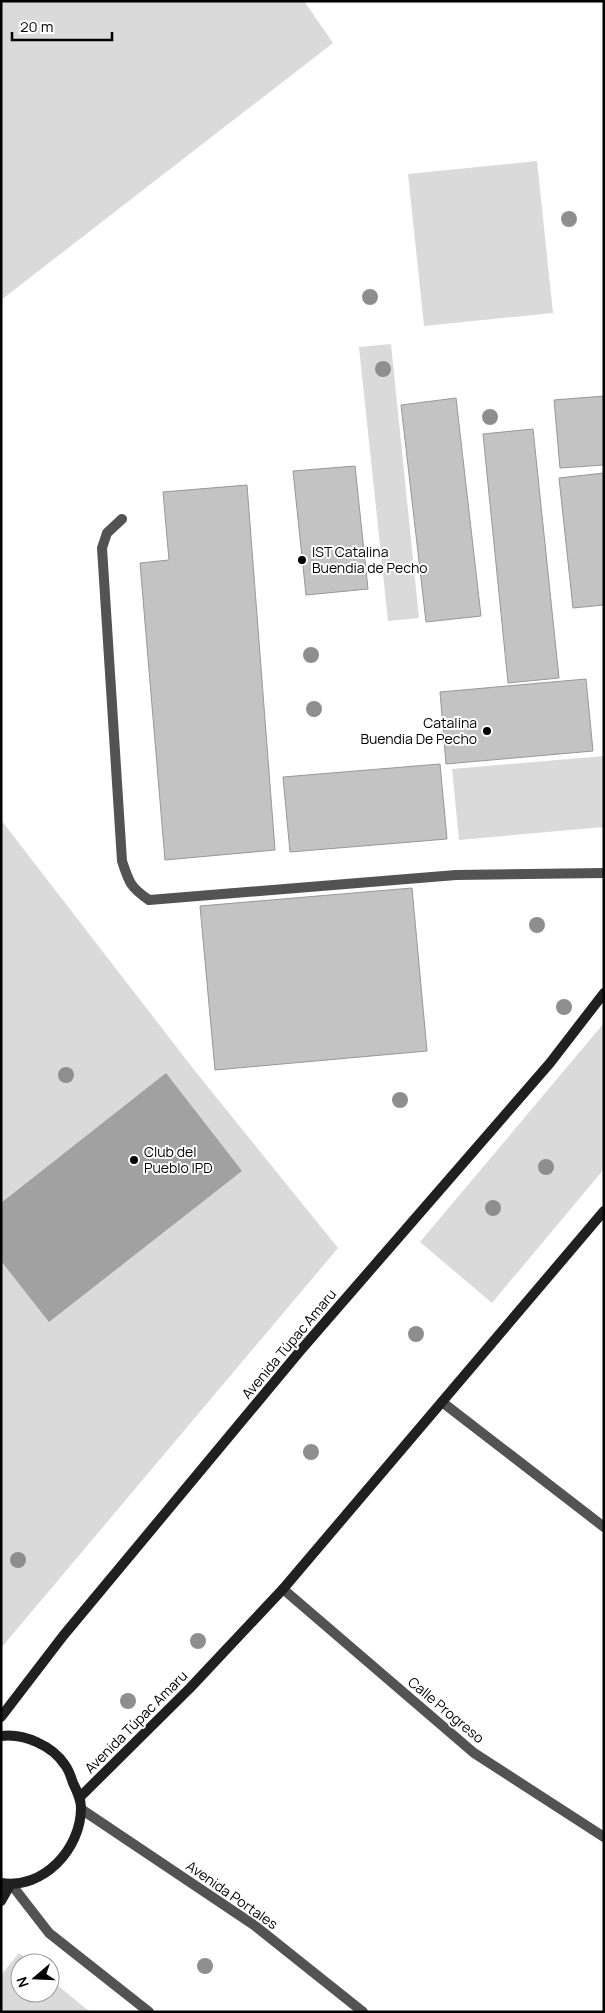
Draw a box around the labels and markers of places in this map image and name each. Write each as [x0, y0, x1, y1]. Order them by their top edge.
place label: IST Catalina Buendia de Pecho [312, 542, 428, 577]
marker: IST Catalina Buendia de Pecho [296, 554, 308, 566]
place label: Catalina Buendia De Pecho [360, 713, 477, 748]
marker: Catalina Buendia De Pecho [481, 725, 493, 737]
place label: Club del Pueblo IPD [144, 1142, 213, 1177]
marker: Club del Pueblo IPD [128, 1154, 140, 1166]

